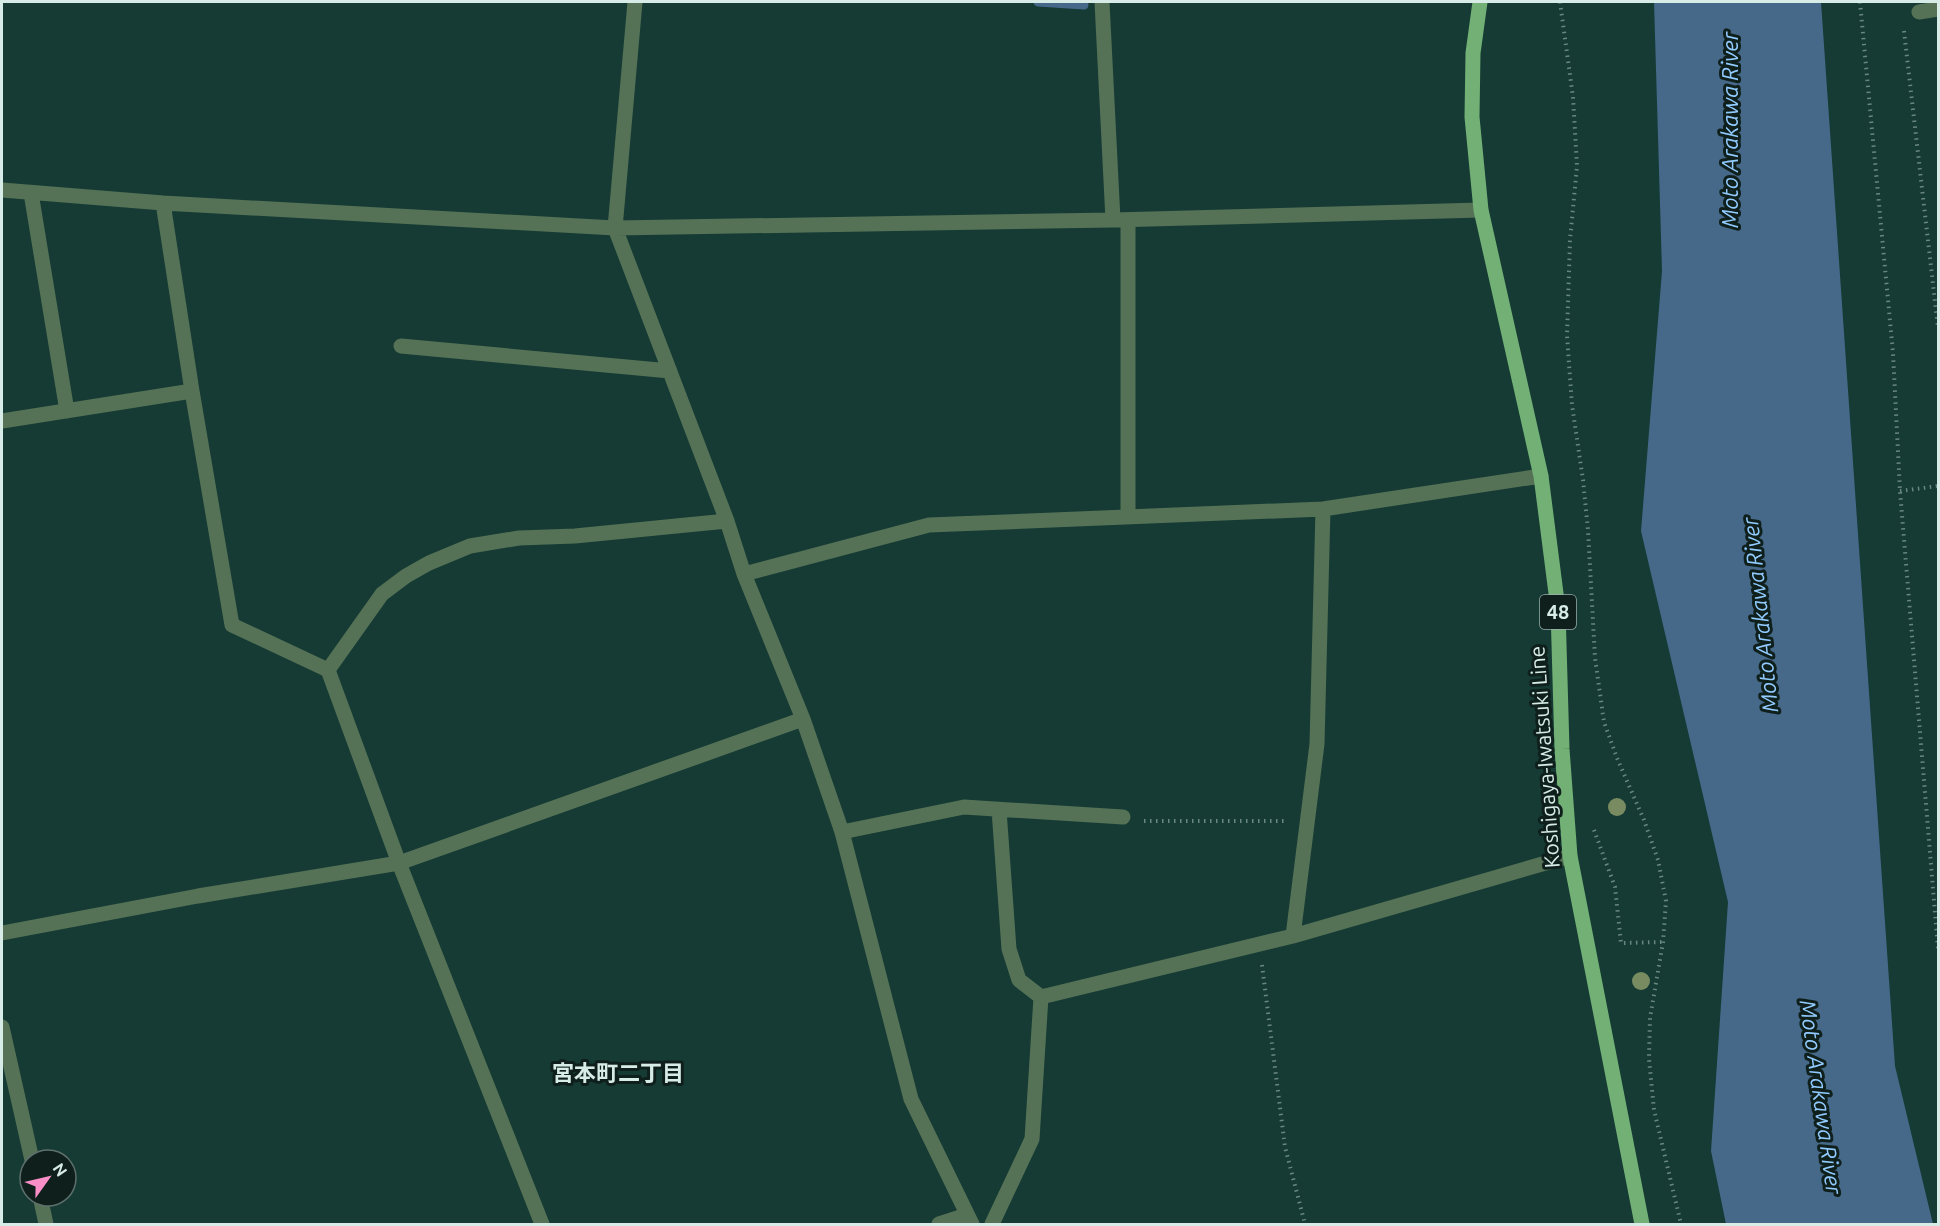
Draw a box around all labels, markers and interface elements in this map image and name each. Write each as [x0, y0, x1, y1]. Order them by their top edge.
water label: Moto Arakawa River [1717, 31, 1742, 228]
water label: Moto Arakawa River [1737, 516, 1782, 714]
road number: 48 [1540, 595, 1576, 629]
street label: Koshigaya-Iwatsuki Line [1524, 645, 1564, 869]
water label: Moto Arakawa River [1795, 998, 1848, 1196]
district label: 宮本町二丁目 [552, 1060, 684, 1085]
north arrow [18, 1148, 78, 1208]
text: N [50, 1160, 71, 1180]

